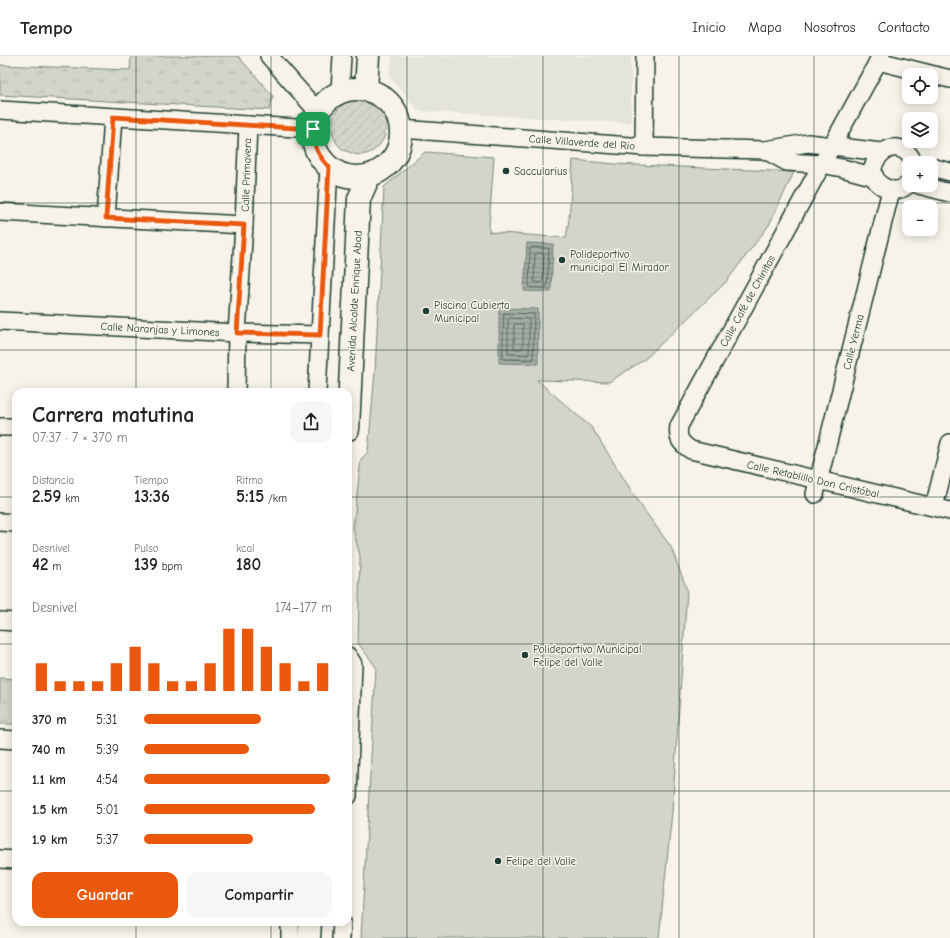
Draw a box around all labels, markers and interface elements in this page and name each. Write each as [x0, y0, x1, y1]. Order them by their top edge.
text: Tempo [20, 17, 73, 39]
text: Inicio [692, 19, 726, 36]
text: Mapa [748, 19, 782, 36]
text: Nosotros [804, 19, 856, 36]
text: Contacto [878, 19, 930, 36]
map controls [902, 68, 938, 236]
button: locate [902, 68, 938, 104]
pin [296, 112, 330, 146]
button: layers [902, 112, 938, 148]
icon: arrive [302, 118, 324, 140]
street label: Calle Villaverde del Rio [528, 132, 636, 153]
street label: Calle Primavera [239, 138, 254, 212]
button: + [902, 156, 938, 192]
place label: Saccularius [514, 165, 568, 178]
marker: Saccularius [501, 166, 511, 176]
button: − [902, 200, 938, 236]
street label: Avenida Alcalde Enrique Abad [344, 230, 365, 372]
place label: Polideportivo municipal El Mirador [570, 248, 670, 274]
street label: Calle Café de Chinitas [717, 253, 778, 349]
marker: Polideportivo municipal El Mirador [557, 255, 567, 265]
place label: Piscina Cubierta Municipal [434, 299, 510, 325]
marker: Piscina Cubierta Municipal [421, 306, 431, 316]
street label: Calle Yerma [840, 313, 867, 371]
street label: Calle Naranjas y Limones [100, 320, 220, 339]
button: share [290, 401, 332, 443]
text: Carrera matutina [32, 402, 194, 428]
text: 07:37 · 7 × 370 m [32, 430, 128, 445]
street label: Calle Retablillo Don Cristóbal [746, 458, 880, 501]
text: Distancia [32, 474, 74, 487]
text: Tiempo [134, 474, 169, 487]
text: Ritmo [236, 474, 263, 487]
text: 2.59 [32, 487, 61, 506]
text: 13:36 [134, 487, 170, 506]
text: 5:15 [236, 487, 264, 506]
text: km [61, 492, 80, 505]
text: /km [264, 492, 287, 505]
text: Desnivel [32, 542, 70, 555]
text: Pulso [134, 542, 159, 555]
text: kcal [236, 542, 254, 555]
text: 42 [32, 555, 48, 574]
text: 139 [134, 555, 158, 574]
text: 180 [236, 555, 261, 574]
text: m [48, 560, 61, 573]
text: bpm [158, 560, 182, 573]
text: Desnivel [32, 600, 77, 615]
text: 174–177 m [275, 600, 332, 615]
place label: Polideportivo Municipal Felipe del Valle [533, 643, 641, 669]
marker: Polideportivo Municipal Felipe del Valle [520, 650, 530, 660]
text: 370 m [32, 712, 67, 727]
text: 5:31 [96, 712, 117, 727]
text: 740 m [32, 742, 65, 757]
text: 5:39 [96, 742, 119, 757]
text: 1.1 km [32, 772, 66, 787]
text: 4:54 [96, 772, 118, 787]
text: 1.5 km [32, 802, 68, 817]
text: 5:01 [96, 802, 118, 817]
text: 1.9 km [32, 832, 68, 847]
text: 5:37 [96, 832, 118, 847]
place label: Felipe del Valle [506, 855, 576, 868]
marker: Felipe del Valle [493, 856, 503, 866]
button: Guardar [32, 872, 178, 918]
button: Compartir [186, 872, 332, 918]

